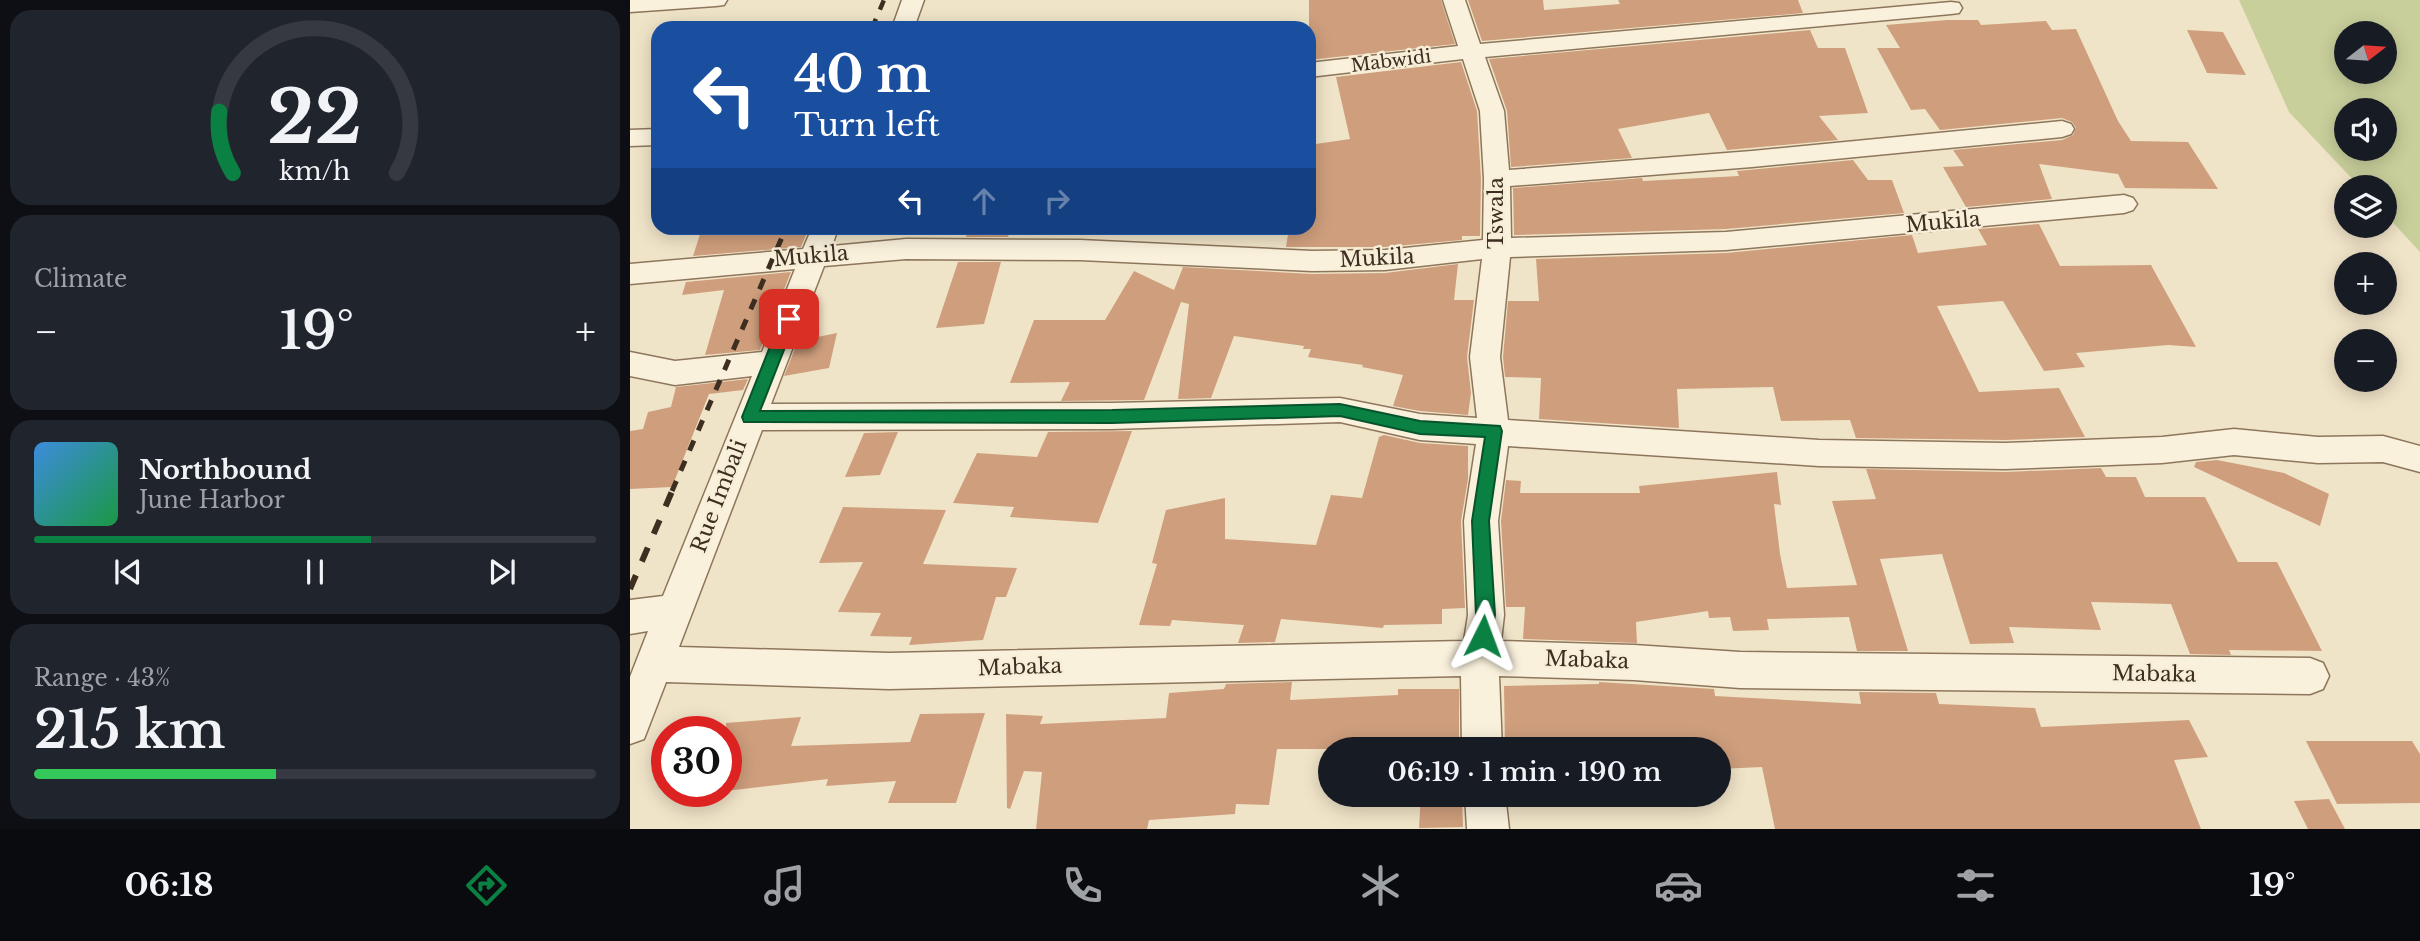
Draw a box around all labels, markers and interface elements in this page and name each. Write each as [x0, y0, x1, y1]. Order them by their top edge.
north arrow [2334, 21, 2398, 84]
map controls [2334, 21, 2397, 392]
text: 40 m [794, 44, 931, 105]
street label: Mabwidi [1350, 45, 1432, 77]
icon: left [679, 49, 770, 140]
text: 22 [268, 73, 362, 164]
button: sound [2334, 98, 2397, 161]
text: Turn left [794, 105, 940, 145]
text: km/h [280, 156, 350, 187]
button: layers [2334, 175, 2397, 238]
street label: Tswala [1483, 177, 1509, 249]
icon: left [892, 182, 930, 220]
icon: ahead [965, 182, 1003, 220]
icon: right [1038, 182, 1076, 220]
street label: Mukila [1904, 206, 1982, 238]
street label: Mukila [772, 240, 850, 272]
street label: Mukila [1339, 243, 1416, 273]
button: + [2334, 252, 2397, 315]
text: Climate [34, 265, 127, 293]
pin [759, 289, 819, 349]
text: 19° [279, 299, 354, 363]
icon: arrive [770, 300, 808, 338]
text: − [34, 308, 58, 355]
text: + [575, 308, 596, 355]
button: − [2334, 329, 2397, 392]
street label: Rue Imbali [685, 436, 753, 556]
text: Northbound [139, 454, 311, 486]
text: June Harbor [139, 486, 285, 514]
icon: previous [109, 553, 147, 591]
icon: pause [296, 553, 334, 591]
icon: next [483, 553, 521, 591]
position arrow [1446, 599, 1520, 673]
street label: Mabaka [1544, 646, 1630, 674]
street label: Mabaka [977, 653, 1063, 681]
street label: Mabaka [2112, 660, 2197, 688]
text: Range · 43% [34, 664, 170, 692]
text: 215 km [34, 698, 226, 762]
speed limit sign: 30 [651, 716, 742, 807]
text: 06:19 · 1 min · 190 m [1387, 756, 1662, 788]
icon: directions [462, 861, 511, 910]
icon: music [760, 861, 809, 910]
icon: phone [1058, 861, 1107, 910]
icon: climate [1356, 861, 1405, 910]
icon: car [1654, 861, 1703, 910]
icon: filters [1951, 861, 2000, 910]
text: 06:18 [124, 865, 214, 905]
text: 19° [2249, 865, 2296, 905]

